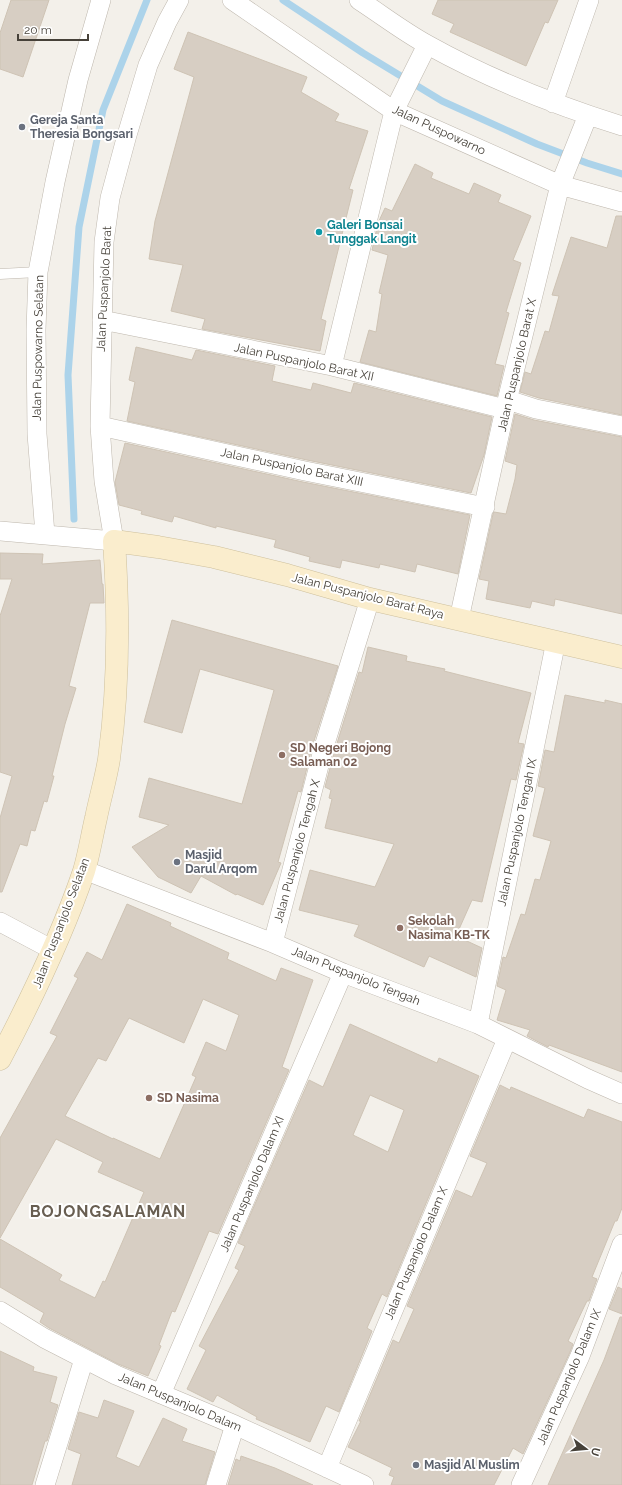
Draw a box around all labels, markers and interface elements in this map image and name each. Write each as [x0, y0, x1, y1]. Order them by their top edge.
scale bar [18, 16, 88, 42]
text: 20 m [24, 23, 52, 37]
street label: Jalan Puspowarno [390, 102, 488, 158]
place label: Gereja Santa Theresia Bongsari [30, 113, 133, 141]
marker: Gereja Santa Theresia Bongsari [17, 122, 27, 132]
place label: Galeri Bonsai Tunggak Langit [327, 218, 417, 246]
street label: Jalan Puspanjolo Barat [94, 226, 114, 352]
marker: Galeri Bonsai Tunggak Langit [314, 227, 324, 237]
street label: Jalan Puspowarno Selatan [30, 275, 46, 421]
street label: Jalan Puspanjolo Barat X [495, 297, 539, 433]
street label: Jalan Puspanjolo Barat XII [233, 340, 375, 384]
street label: Jalan Puspanjolo Barat XIII [219, 445, 365, 489]
street label: Jalan Puspanjolo Barat Raya [291, 570, 445, 622]
place label: SD Negeri Bojong Salaman 02 [290, 741, 391, 769]
marker: SD Negeri Bojong Salaman 02 [277, 750, 287, 760]
street label: Jalan Puspanjolo Tengah IX [494, 756, 540, 907]
street label: Jalan Puspanjolo Tengah X [271, 777, 323, 924]
place label: Masjid Darul Arqom [185, 848, 257, 876]
street label: Jalan Puspanjolo Selatan [30, 856, 92, 990]
marker: Masjid Darul Arqom [172, 857, 182, 867]
place label: Sekolah Nasima KB-TK [408, 914, 491, 942]
marker: Sekolah Nasima KB-TK [395, 923, 405, 933]
street label: Jalan Puspanjolo Tengah [290, 944, 422, 1008]
place label: SD Nasima [157, 1091, 219, 1105]
marker: SD Nasima [144, 1093, 154, 1103]
street label: Jalan Puspanjolo Dalam XI [217, 1114, 287, 1254]
street label: Jalan Puspanjolo Dalam X [382, 1184, 451, 1322]
district label: BOJONGSALAMAN [30, 1202, 186, 1221]
street label: Jalan Puspanjolo Dalam IX [534, 1307, 604, 1447]
street label: Jalan Puspanjolo Dalam [116, 1370, 244, 1434]
north arrow [566, 1429, 606, 1469]
text: U [588, 1446, 603, 1457]
place label: Masjid Al Muslim [424, 1458, 520, 1472]
marker: Masjid Al Muslim [411, 1460, 421, 1470]

